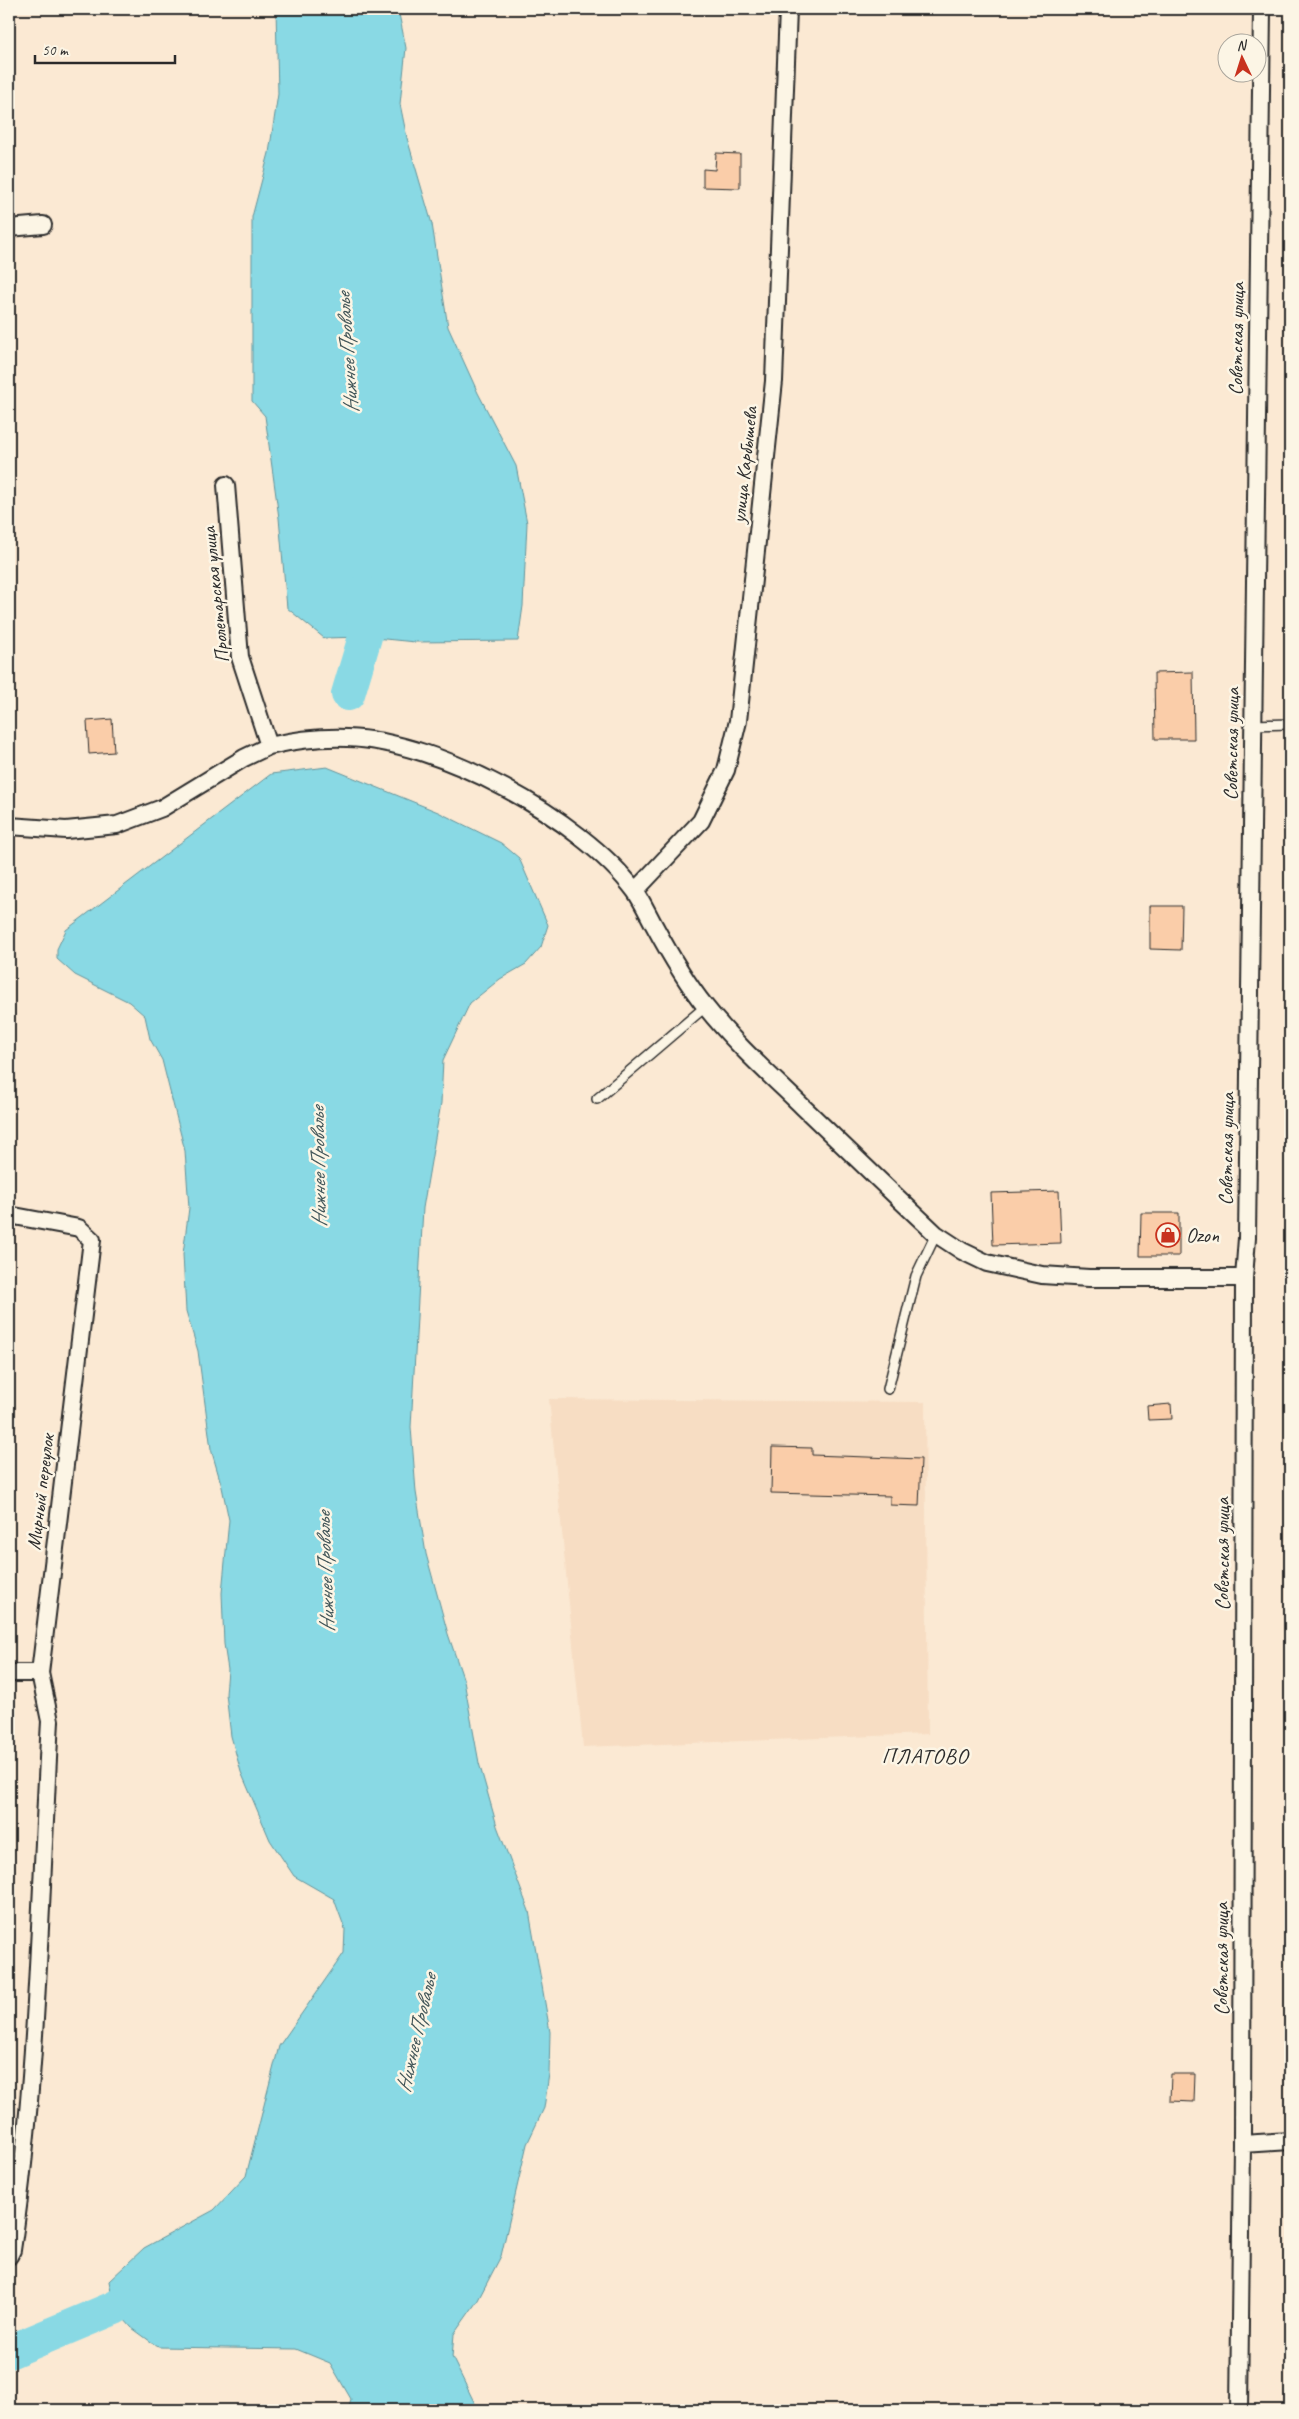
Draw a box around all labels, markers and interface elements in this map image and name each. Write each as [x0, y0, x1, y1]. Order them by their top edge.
scale bar [35, 32, 175, 64]
north arrow [1216, 32, 1266, 82]
text: N [1236, 37, 1248, 54]
text: 50 m [42, 41, 69, 60]
street label: Советская улица [1223, 281, 1250, 396]
water label: Нижнее Провалье [330, 289, 364, 414]
street label: улица Карбышева [726, 404, 763, 525]
street label: Пролетарская улица [196, 524, 235, 664]
street label: Советская улица [1218, 686, 1245, 801]
street label: Советская улица [1213, 1091, 1240, 1206]
water label: Нижнее Провалье [304, 1103, 332, 1227]
shop icon: Ozon [1155, 1222, 1181, 1248]
place label: Ozon [1186, 1223, 1220, 1248]
street label: Мирный переулок [21, 1431, 60, 1551]
street label: Советская улица [1210, 1496, 1235, 1610]
water label: Нижнее Провалье [310, 1508, 340, 1633]
district label: ПЛАТОВО [882, 1742, 969, 1770]
street label: Советская улица [1209, 1901, 1234, 2015]
water label: Нижнее Провалье [390, 1968, 443, 2095]

